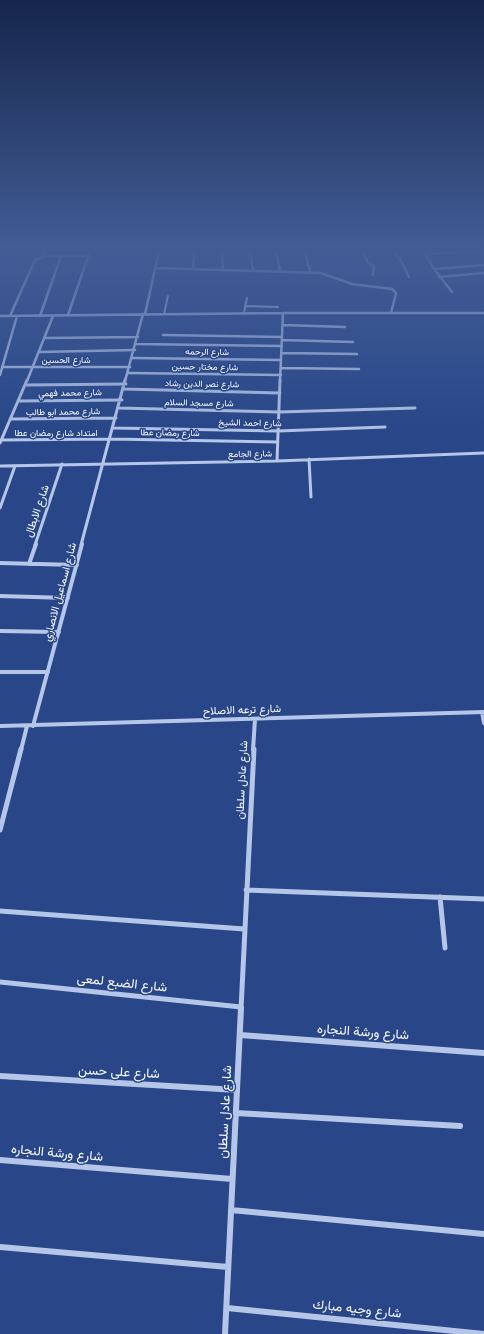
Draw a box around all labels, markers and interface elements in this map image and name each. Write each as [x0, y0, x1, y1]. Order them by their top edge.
street label: شارع الرحمه [185, 346, 229, 358]
street label: شارع الحسين [41, 355, 91, 365]
street label: شارع مختار حسين [172, 361, 238, 373]
street label: شارع نصر الدين رشاد [165, 378, 239, 390]
street label: شارع محمد فهمي [38, 387, 102, 399]
street label: شارع مسجد السلام [164, 397, 234, 409]
street label: شارع محمد ابو طالب [26, 406, 100, 418]
street label: شارع احمد الشيخ [218, 417, 282, 429]
street label: شارع رمضان عطا [140, 427, 200, 439]
street label: امتداد شارع رمضان عطا [14, 428, 98, 438]
street label: شارع الجامع [228, 448, 272, 460]
street label: شارع الابطال [22, 483, 52, 539]
street label: شارع اسماعيل الانصاري [40, 541, 80, 643]
street label: شارع ترعه الاصلاح [203, 702, 281, 718]
street label: شارع عادل سلطان [233, 740, 251, 820]
street label: شارع الضبع لمعى [76, 971, 168, 995]
street label: شارع ورشة النجاره [316, 1021, 410, 1043]
street label: شارع على حسن [78, 1062, 160, 1082]
street label: شارع عادل سلطان [215, 1065, 235, 1159]
street label: شارع ورشة النجاره [10, 1141, 104, 1165]
street label: شارع وجيه مبارك [312, 1297, 402, 1321]

